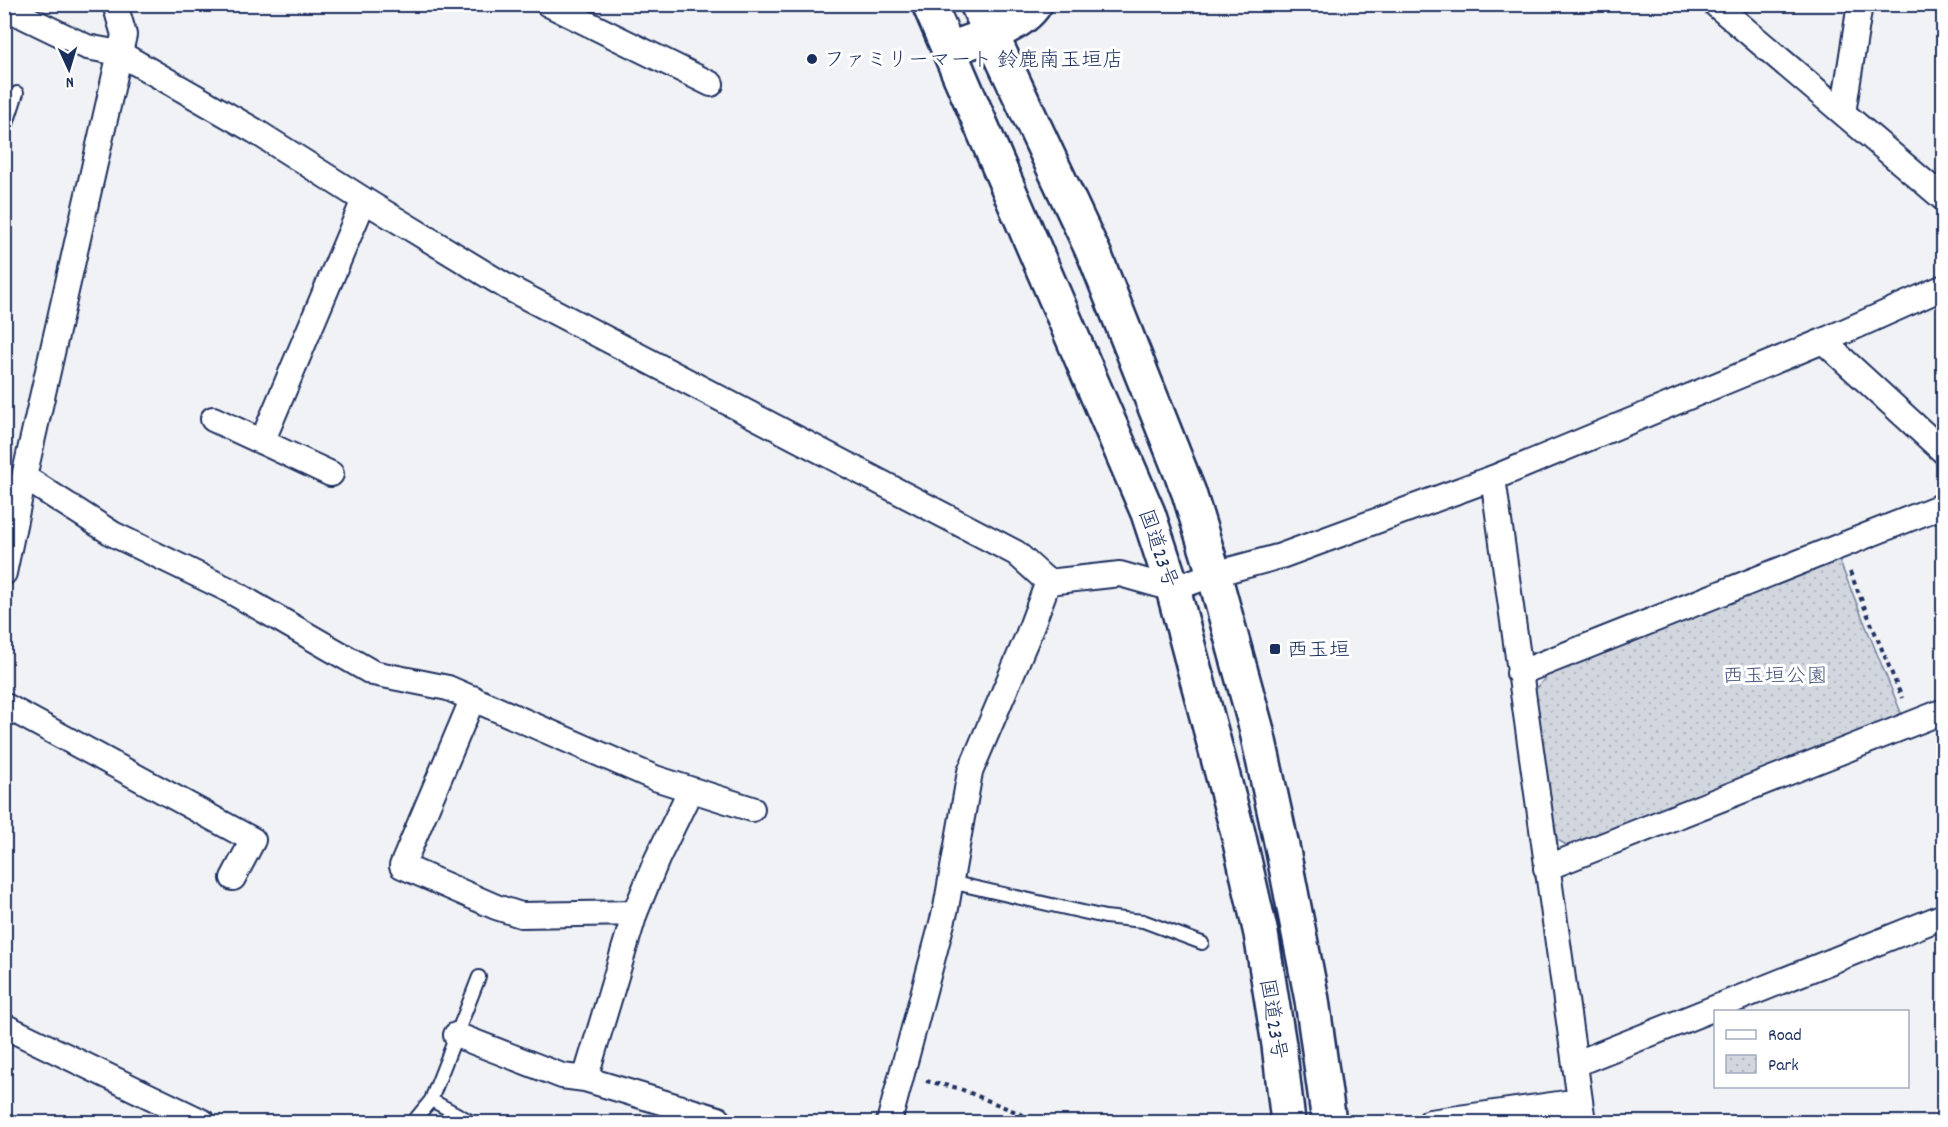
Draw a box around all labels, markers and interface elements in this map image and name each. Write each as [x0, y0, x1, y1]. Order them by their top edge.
north arrow [39, 39, 99, 99]
place label: ファミリーマート 鈴鹿南玉垣店 [824, 47, 1123, 77]
marker: ファミリーマート 鈴鹿南玉垣店 [805, 52, 819, 66]
text: N [65, 70, 75, 93]
street label: 国道23号 [1129, 506, 1184, 592]
place label: 西玉垣 [1287, 637, 1350, 667]
marker: 西玉垣 [1268, 642, 1282, 656]
park label: 西玉垣公園 [1723, 663, 1828, 693]
street label: 国道23号 [1250, 977, 1292, 1062]
legend [1714, 1010, 1909, 1088]
text: Road [1768, 1024, 1802, 1049]
text: Park [1768, 1054, 1799, 1079]

